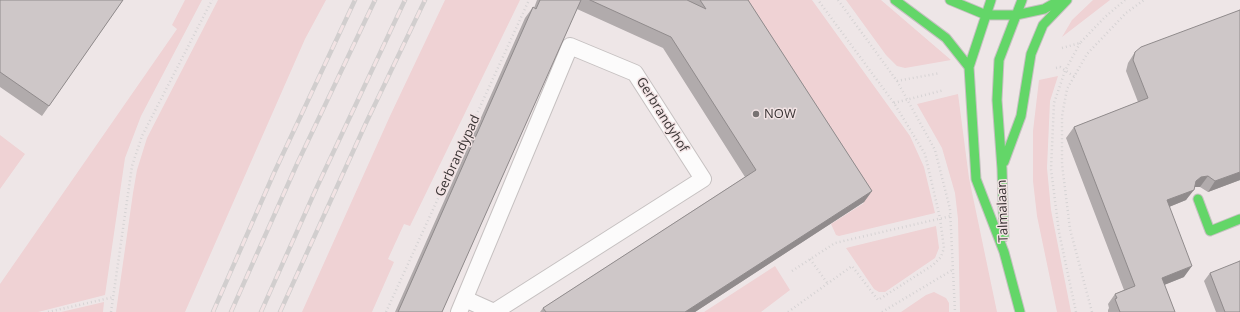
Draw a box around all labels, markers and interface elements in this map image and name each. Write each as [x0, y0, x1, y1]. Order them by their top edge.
street label: Gerbrandyhof [633, 75, 691, 155]
place label: NOW [764, 106, 796, 122]
marker: NOW [751, 109, 761, 119]
street label: Gerbrandypad [432, 113, 484, 199]
street label: Talmalaan [994, 179, 1012, 243]

